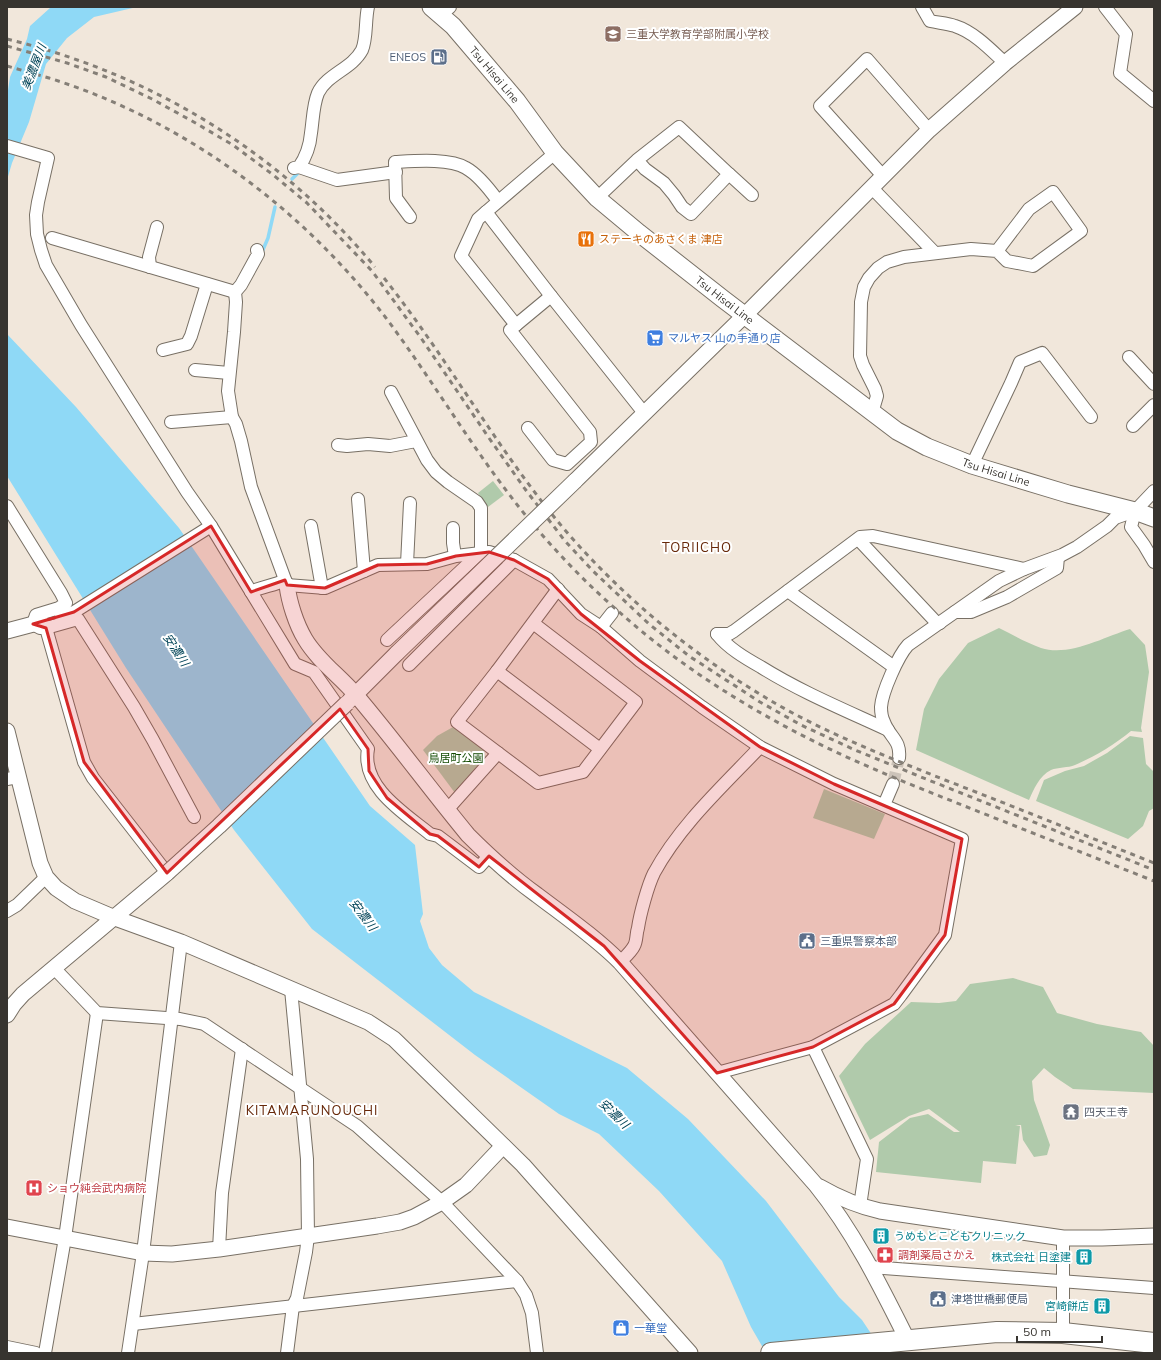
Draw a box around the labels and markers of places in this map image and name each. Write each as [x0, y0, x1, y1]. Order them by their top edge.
school or university icon: 三重大学教育学部附属小学校 [603, 24, 623, 44]
place label: 三重大学教育学部附属小学校 [626, 27, 769, 41]
fuel station icon: ENEOS [429, 47, 449, 67]
place label: ENEOS [390, 50, 426, 64]
restaurant icon: ステーキのあさくま 津店 [576, 229, 596, 249]
place label: ステーキのあさくま 津店 [599, 232, 723, 246]
supermarket icon: マルヤス 山の手通り店 [645, 328, 665, 348]
place label: マルヤス 山の手通り店 [668, 331, 781, 345]
public building icon: 三重県警察本部 [797, 931, 817, 951]
place label: 三重県警察本部 [820, 934, 897, 948]
temple icon: 四天王寺 [1061, 1102, 1081, 1122]
place label: 四天王寺 [1084, 1105, 1128, 1119]
hospital icon: ショウ純会武内病院 [24, 1178, 44, 1198]
place label: ショウ純会武内病院 [47, 1181, 146, 1195]
building icon: うめもとこどもクリニック [871, 1226, 891, 1246]
place label: うめもとこどもクリニック [894, 1229, 1026, 1243]
pharmacy icon: 調剤薬局さかえ [875, 1245, 895, 1265]
building icon: 株式会社 日塗建 [1074, 1247, 1094, 1267]
place label: 調剤薬局さかえ [898, 1248, 975, 1262]
place label: 株式会社 日塗建 [991, 1250, 1071, 1264]
public building icon: 津塔世橋郵便局 [928, 1289, 948, 1309]
place label: 津塔世橋郵便局 [951, 1292, 1028, 1306]
building icon: 宮崎餅店 [1092, 1296, 1112, 1316]
place label: 宮崎餅店 [1045, 1299, 1089, 1313]
shop icon: 一華堂 [611, 1318, 631, 1338]
place label: 一華堂 [634, 1321, 667, 1335]

